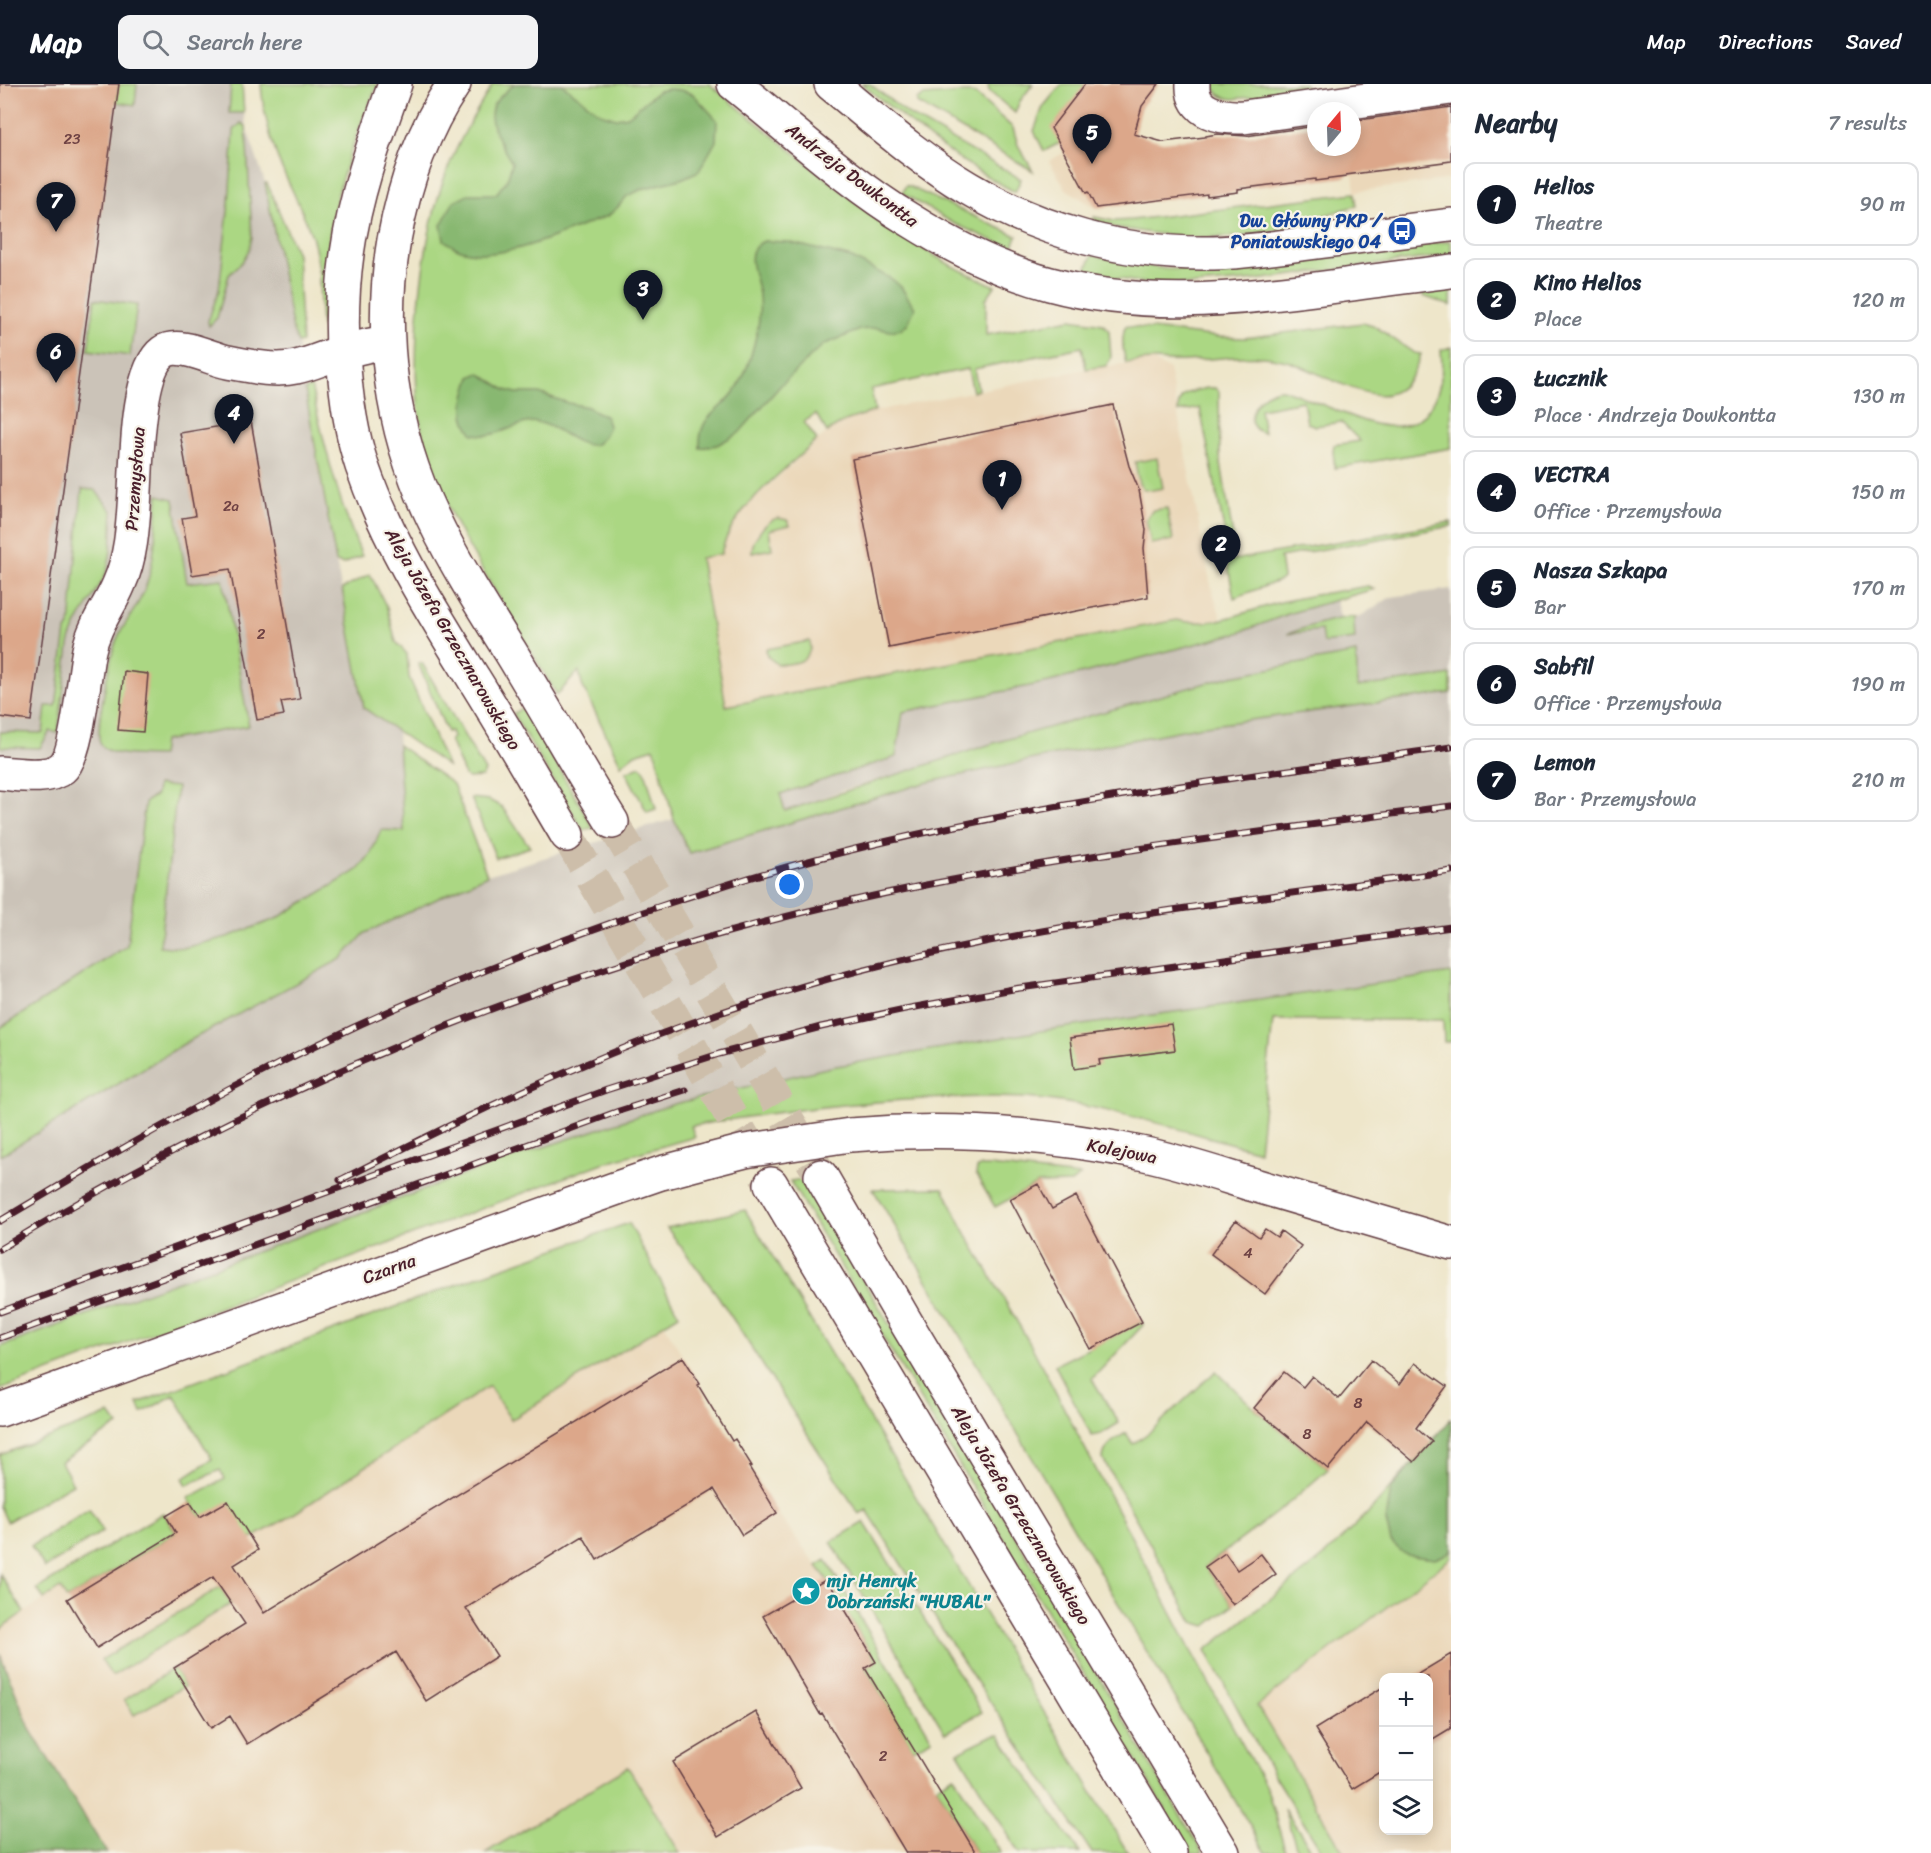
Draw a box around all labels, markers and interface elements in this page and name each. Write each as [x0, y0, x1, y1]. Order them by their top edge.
search box [118, 15, 538, 69]
text: Map [30, 18, 82, 67]
text: Search here [187, 23, 303, 62]
text: Map [1647, 23, 1685, 61]
text: Directions [1718, 23, 1813, 61]
text: Saved [1846, 23, 1901, 61]
icon: search [139, 26, 172, 59]
text: Nearby [1475, 100, 1557, 146]
north arrow [1307, 102, 1361, 156]
text: 7 results [1828, 106, 1907, 141]
street label: Andrzeja Dowkontta [778, 113, 926, 237]
pin: 5 [1072, 115, 1112, 164]
house number: 23 [64, 126, 80, 152]
text: Helios [1534, 167, 1594, 206]
pin: 7 [36, 182, 76, 232]
text: 1 [1492, 187, 1501, 222]
text: 90 m [1860, 187, 1905, 222]
place label: Dw. Główny PKP / Poniatowskiego 04 [1231, 205, 1384, 258]
text: Theatre [1534, 206, 1603, 241]
bus stop icon: Dw. Główny PKP / Poniatowskiego 04 [1386, 215, 1418, 247]
text: Kino Helios [1534, 263, 1641, 302]
pin: 3 [624, 270, 662, 320]
text: 2 [1491, 283, 1502, 318]
text: 120 m [1852, 283, 1905, 318]
text: Place [1534, 302, 1582, 337]
pin: 6 [36, 334, 76, 383]
text: Łucznik [1534, 359, 1607, 398]
text: 3 [1491, 379, 1502, 414]
text: 130 m [1852, 379, 1905, 414]
pin: 4 [214, 394, 254, 444]
text: Place · Andrzeja Dowkontta [1534, 398, 1776, 433]
street label: Przemysłowa [115, 426, 155, 532]
text: VECTRA [1534, 455, 1610, 494]
pin: 1 [982, 460, 1022, 510]
text: 4 [1490, 475, 1503, 510]
text: 150 m [1851, 475, 1905, 510]
house number: 2a [223, 493, 240, 519]
text: Office · Przemysłowa [1534, 494, 1722, 529]
street label: Aleja Józefa Grzecznarowskiego [375, 521, 530, 756]
pin: 2 [1202, 526, 1240, 575]
text: Nasza Szkapa [1534, 551, 1667, 590]
text: 5 [1490, 571, 1503, 606]
text: 170 m [1852, 571, 1905, 606]
text: Bar [1534, 590, 1565, 625]
house number: 2 [257, 621, 266, 647]
text: Sabfil [1534, 647, 1594, 686]
text: 6 [1491, 667, 1502, 702]
text: 190 m [1851, 667, 1905, 702]
text: Office · Przemysłowa [1534, 686, 1722, 721]
text: Lemon [1534, 743, 1595, 782]
text: 7 [1491, 763, 1502, 798]
text: 210 m [1852, 763, 1905, 798]
text: Bar · Przemysłowa [1534, 782, 1696, 817]
your location [775, 870, 804, 899]
street label: Kolejowa [1084, 1129, 1160, 1173]
house number: 4 [1243, 1240, 1253, 1266]
street label: Czarna [358, 1244, 421, 1293]
house number: 8 [1353, 1390, 1363, 1416]
street label: Aleja Józefa Grzecznarowskiego [942, 1398, 1100, 1632]
house number: 8 [1302, 1421, 1312, 1447]
place label: mjr Henryk Dobrzański "HUBAL" [826, 1565, 992, 1618]
place icon: mjr Henryk Dobrzański "HUBAL" [790, 1575, 822, 1607]
map controls [1379, 1673, 1433, 1835]
button: + [1379, 1673, 1433, 1727]
button: − [1379, 1727, 1433, 1781]
house number: 2 [879, 1743, 888, 1769]
button: layers [1379, 1781, 1433, 1835]

